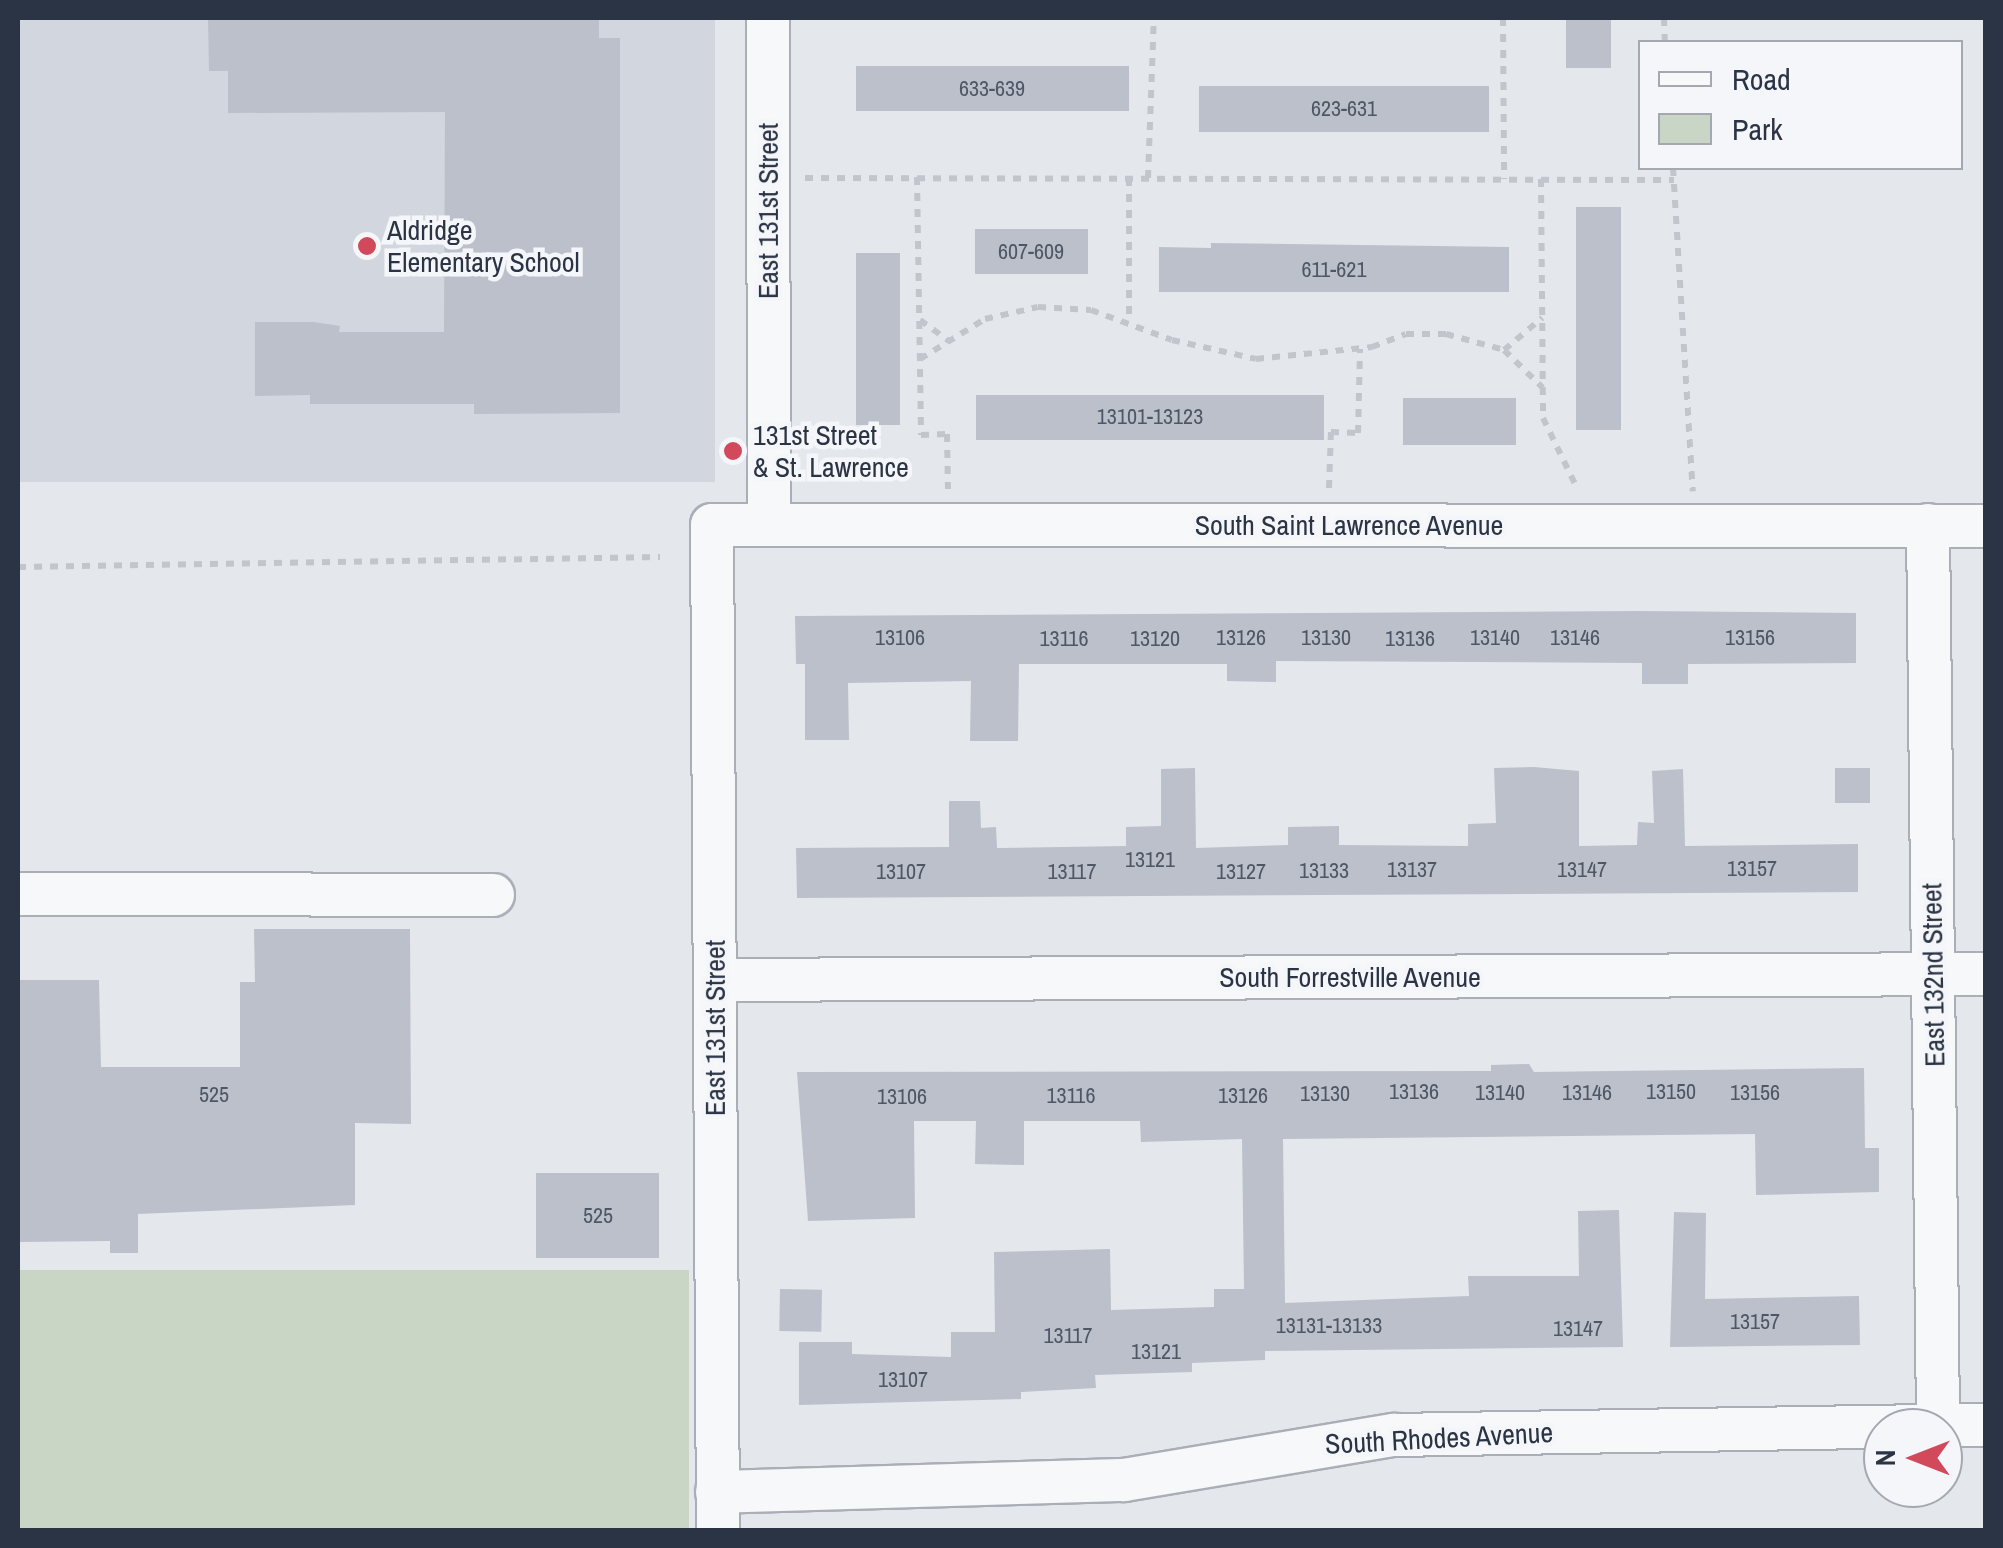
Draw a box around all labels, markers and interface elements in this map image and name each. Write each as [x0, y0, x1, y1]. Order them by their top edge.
legend [1638, 40, 1963, 170]
text: Road [1732, 59, 1791, 99]
house number: 633-639 [959, 76, 1025, 102]
house number: 623-631 [1311, 96, 1377, 122]
text: Park [1732, 109, 1783, 149]
street label: East 131st Street [751, 123, 785, 299]
place label: Aldridge Elementary School [387, 213, 580, 279]
marker: Aldridge Elementary School [356, 235, 378, 257]
house number: 607-609 [998, 239, 1064, 265]
house number: 611-621 [1302, 257, 1366, 283]
house number: 13101-13123 [1097, 404, 1203, 430]
place label: 131st Street & St. Lawrence [753, 418, 909, 484]
marker: 131st Street & St. Lawrence [722, 440, 744, 462]
street label: South Saint Lawrence Avenue [1194, 508, 1504, 542]
house number: 13106 [875, 625, 925, 651]
house number: 13126 [1216, 625, 1266, 651]
house number: 13130 [1301, 625, 1351, 651]
house number: 13140 [1470, 625, 1520, 651]
house number: 13146 [1550, 625, 1600, 651]
house number: 13156 [1725, 625, 1775, 651]
house number: 13116 [1040, 626, 1088, 652]
house number: 13120 [1130, 626, 1180, 652]
house number: 13136 [1385, 626, 1435, 652]
house number: 13121 [1125, 847, 1175, 873]
house number: 13157 [1727, 856, 1777, 882]
house number: 13137 [1387, 857, 1437, 883]
house number: 13147 [1557, 857, 1607, 883]
house number: 13133 [1299, 858, 1349, 884]
house number: 13107 [876, 859, 926, 885]
house number: 13117 [1048, 859, 1096, 885]
house number: 13127 [1216, 859, 1266, 885]
street label: East 132nd Street [1915, 883, 1951, 1067]
street label: East 131st Street [698, 940, 732, 1116]
street label: South Forrestville Avenue [1219, 960, 1481, 994]
house number: 13136 [1389, 1079, 1439, 1105]
house number: 13150 [1646, 1079, 1696, 1105]
house number: 13140 [1475, 1080, 1525, 1106]
house number: 13146 [1562, 1080, 1612, 1106]
house number: 13156 [1730, 1080, 1780, 1106]
house number: 13130 [1300, 1081, 1350, 1107]
house number: 525 [199, 1082, 229, 1108]
house number: 13116 [1047, 1083, 1095, 1109]
house number: 13126 [1218, 1083, 1268, 1109]
house number: 13106 [877, 1084, 927, 1110]
house number: 525 [583, 1203, 613, 1229]
house number: 13157 [1730, 1309, 1780, 1335]
house number: 13131-13133 [1276, 1313, 1382, 1339]
house number: 13147 [1553, 1316, 1603, 1342]
house number: 13117 [1044, 1323, 1092, 1349]
house number: 13121 [1131, 1339, 1181, 1365]
house number: 13107 [878, 1367, 928, 1393]
north arrow [1863, 1408, 1963, 1508]
street label: South Rhodes Avenue [1324, 1415, 1554, 1461]
text: N [1866, 1450, 1904, 1466]

